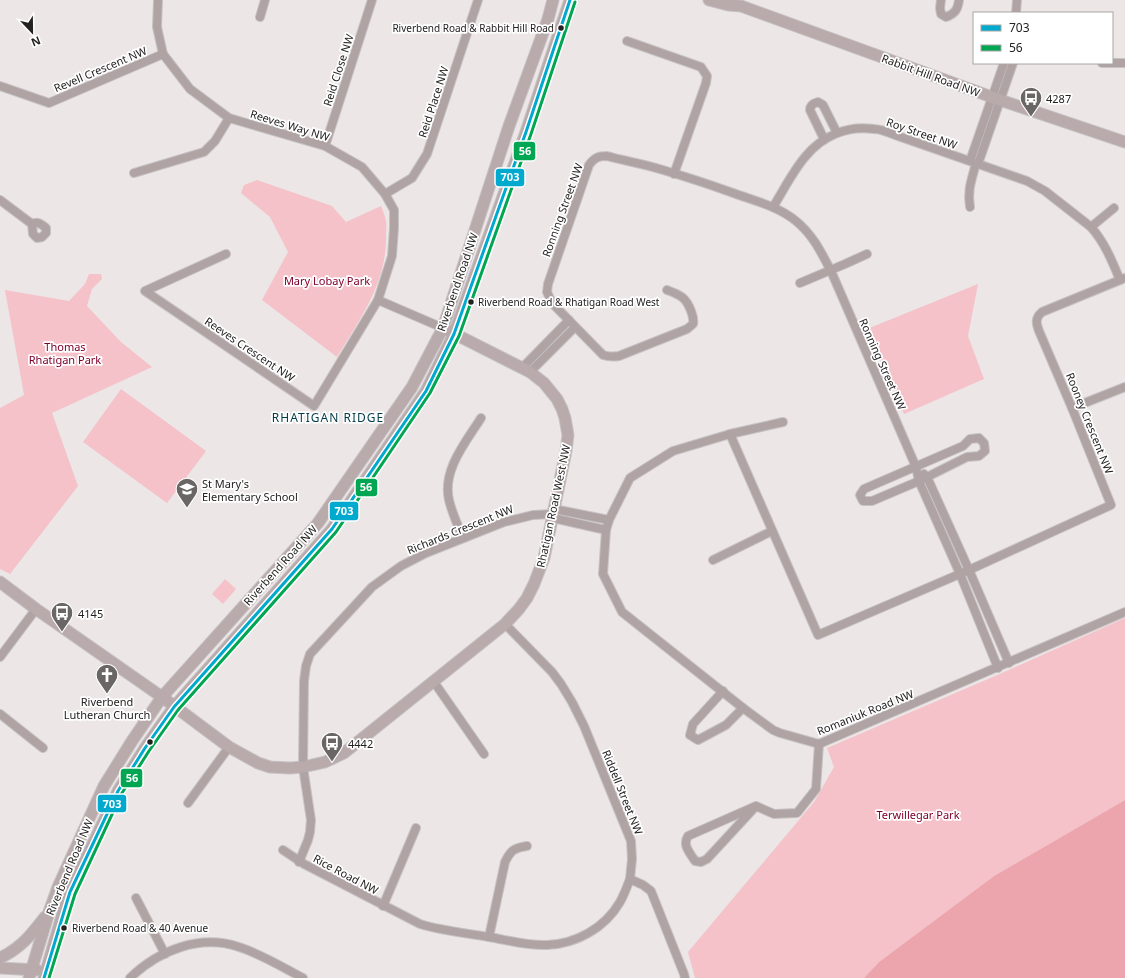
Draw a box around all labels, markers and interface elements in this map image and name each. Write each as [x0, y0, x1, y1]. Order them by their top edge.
north arrow [12, 12, 52, 52]
legend [973, 12, 1113, 64]
text: 703 [1009, 19, 1030, 36]
place label: Riverbend Road & Rabbit Hill Road [392, 21, 554, 35]
marker: Riverbend Road & Rabbit Hill Road [556, 23, 566, 33]
street label: Reid Close NW [319, 31, 357, 108]
text: N [29, 33, 43, 50]
text: 56 [1009, 39, 1023, 56]
street label: Revell Crescent NW [51, 42, 149, 95]
street label: Rabbit Hill Road NW [880, 50, 983, 100]
street label: Reid Place NW [414, 64, 452, 140]
bus stop icon: 4287 [1018, 85, 1044, 118]
place label: 4287 [1046, 91, 1071, 106]
street label: Reeves Way NW [249, 106, 332, 144]
street label: Roy Street NW [885, 114, 960, 152]
line badge: 56 [513, 141, 536, 161]
text: 56 [519, 143, 531, 158]
street label: Ronning Street NW [538, 160, 586, 259]
line badge: 703 [495, 168, 525, 187]
text: 703 [501, 169, 519, 184]
street label: Riverbend Road NW [433, 230, 481, 333]
park label: Mary Lobay Park [284, 273, 370, 288]
place label: Riverbend Road & Rhatigan Road West [478, 295, 660, 309]
marker: Riverbend Road & Rhatigan Road West [466, 297, 476, 307]
street label: Reeves Crescent NW [202, 313, 299, 385]
street label: Ronning Street NW [856, 316, 910, 413]
park label: Thomas Rhatigan Park [29, 339, 101, 367]
street label: Rooney Crescent NW [1063, 370, 1117, 477]
district label: RHATIGAN RIDGE [272, 409, 384, 426]
street label: Rhatigan Road West NW [533, 442, 574, 569]
school or university icon: St Mary's Elementary School [174, 476, 200, 509]
place label: St Mary's Elementary School [202, 476, 298, 504]
line badge: 56 [355, 478, 378, 497]
text: 56 [360, 479, 372, 494]
street label: Richards Crescent NW [405, 500, 516, 557]
line badge: 703 [329, 501, 359, 521]
text: 703 [335, 503, 353, 518]
street label: Riverbend Road NW [240, 521, 321, 608]
bus stop icon: 4145 [49, 600, 75, 633]
place label: 4145 [78, 606, 103, 621]
church icon: Riverbend Lutheran Church [94, 662, 120, 695]
street label: Romaniuk Road NW [814, 685, 916, 738]
place label: Riverbend Lutheran Church [64, 694, 150, 722]
bus stop icon: 4442 [319, 730, 345, 763]
place label: 4442 [348, 736, 373, 751]
unlabelled marker [145, 737, 155, 747]
street label: Riddell Street NW [599, 747, 647, 837]
line badge: 56 [120, 768, 143, 788]
text: 56 [126, 770, 138, 785]
line badge: 703 [97, 794, 127, 813]
text: 703 [103, 796, 121, 811]
park label: Terwillegar Park [876, 807, 960, 822]
street label: Riverbend Road NW [42, 816, 96, 917]
street label: Rice Road NW [311, 850, 382, 898]
place label: Riverbend Road & 40 Avenue [72, 921, 208, 935]
marker: Riverbend Road & 40 Avenue [59, 923, 69, 933]

